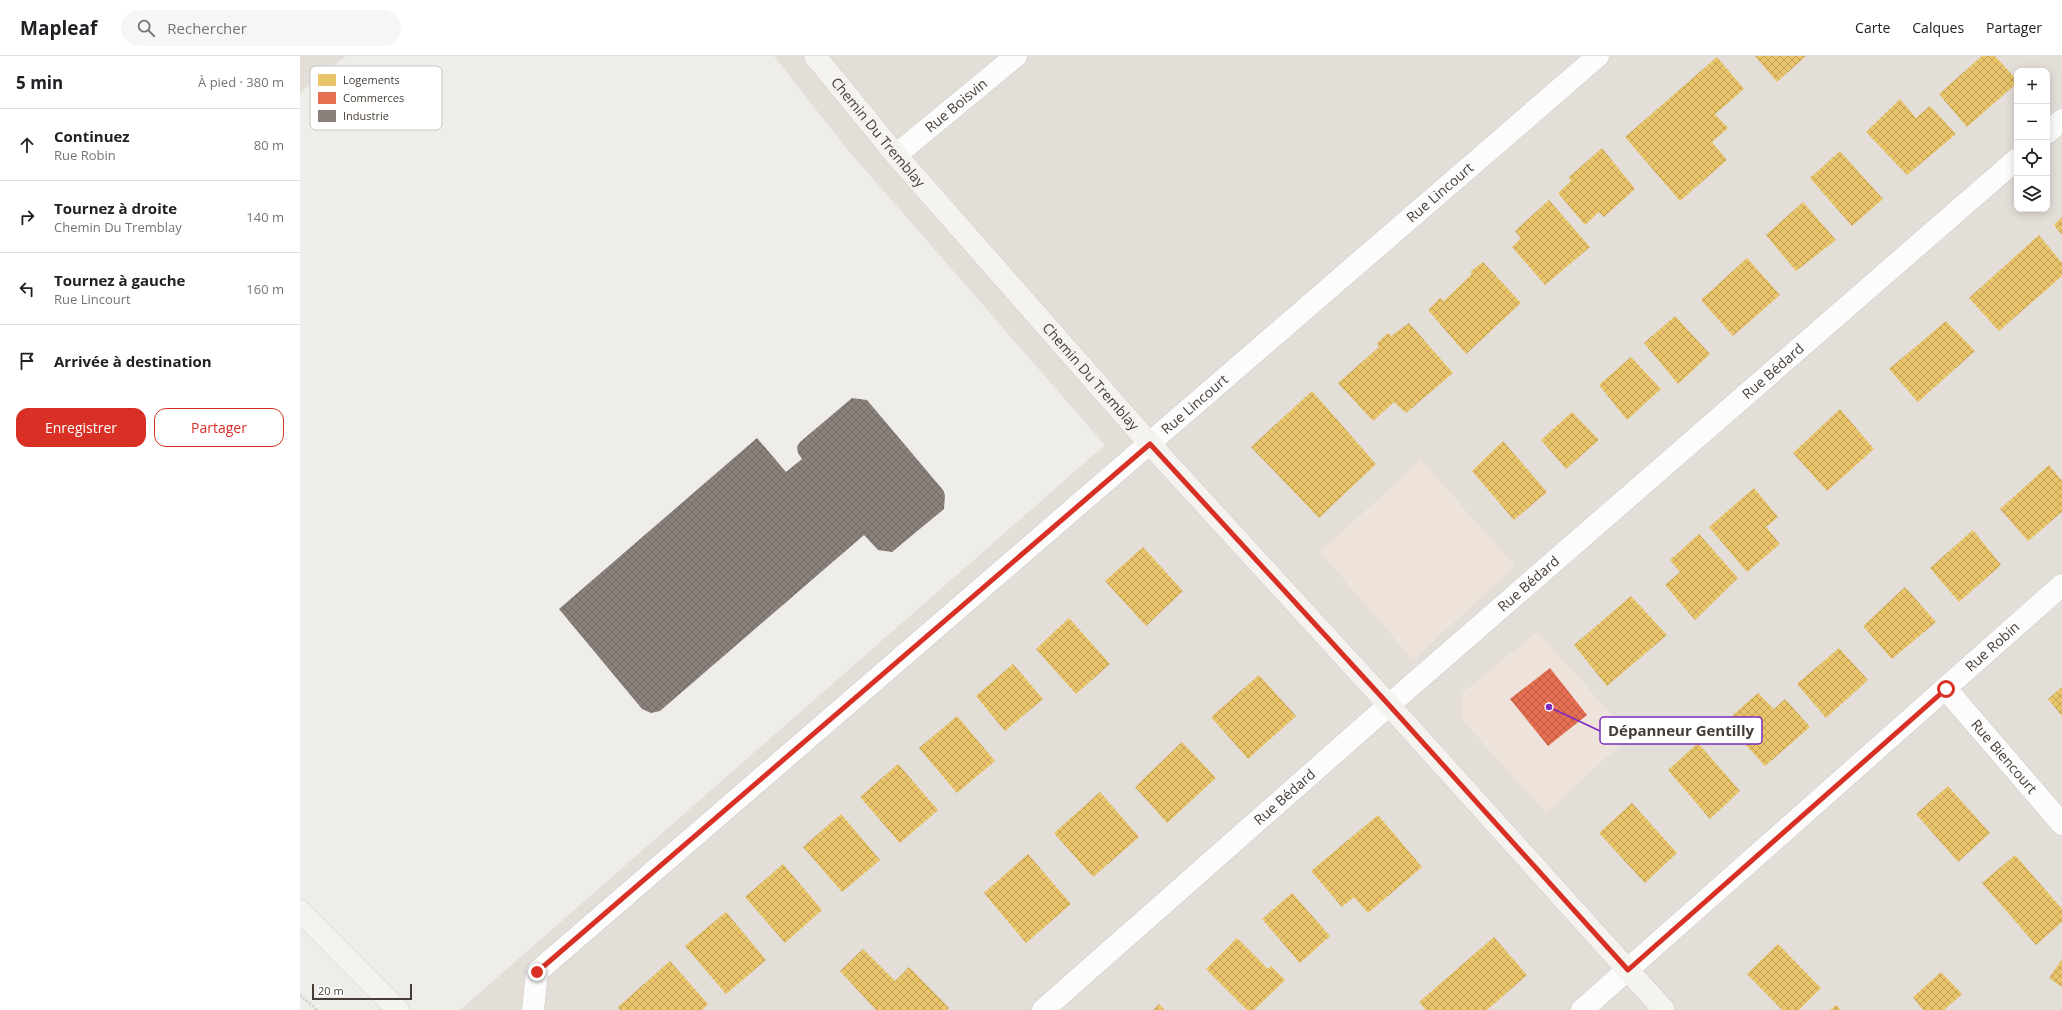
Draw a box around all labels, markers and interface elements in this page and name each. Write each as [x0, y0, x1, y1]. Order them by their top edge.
search box [121, 10, 401, 46]
text: Mapleaf [20, 15, 97, 41]
icon: search [135, 17, 157, 39]
text: Rechercher [167, 18, 247, 38]
text: Carte [1855, 18, 1890, 37]
text: Calques [1912, 18, 1964, 37]
text: Partager [1986, 18, 2042, 37]
legend [310, 66, 442, 130]
map controls [2014, 68, 2050, 212]
button: + [2014, 68, 2050, 104]
text: 5 min [16, 71, 63, 94]
text: Logements [343, 72, 400, 87]
text: À pied · 380 m [198, 73, 284, 91]
street label: Chemin Du Tremblay [827, 73, 931, 192]
street label: Rue Boisvin [921, 74, 991, 136]
text: Commerces [343, 90, 404, 105]
button: − [2014, 104, 2050, 140]
text: Industrie [343, 108, 389, 123]
text: Continuez [54, 126, 130, 146]
icon: ahead [16, 134, 38, 156]
text: 80 m [254, 136, 284, 154]
button: locate [2014, 140, 2050, 176]
text: Rue Robin [54, 146, 116, 164]
street label: Rue Lincourt [1402, 158, 1477, 226]
button: layers [2014, 176, 2050, 212]
text: Tournez à droite [54, 198, 177, 218]
icon: right [16, 206, 38, 228]
text: 140 m [246, 208, 284, 226]
text: Chemin Du Tremblay [54, 218, 182, 236]
text: Tournez à gauche [54, 270, 185, 290]
icon: left [16, 278, 38, 300]
text: 160 m [246, 280, 284, 298]
text: Rue Lincourt [54, 290, 131, 308]
street label: Chemin Du Tremblay [1039, 318, 1144, 435]
street label: Rue Bédard [1738, 339, 1808, 403]
icon: arrive [16, 350, 38, 372]
text: Arrivée à destination [54, 351, 212, 371]
street label: Rue Lincourt [1157, 370, 1232, 438]
button: Enregistrer [16, 408, 146, 447]
button: Partager [154, 408, 284, 447]
street label: Rue Bédard [1493, 551, 1563, 616]
street label: Rue Robin [1961, 617, 2023, 676]
route start [1937, 680, 1955, 698]
street label: Rue Biencourt [1967, 715, 2042, 797]
callout: Dépanneur Gentilly [1600, 717, 1762, 744]
text: Dépanneur Gentilly [1608, 720, 1754, 740]
street label: Rue Bédard [1249, 764, 1319, 829]
route end [528, 963, 546, 981]
scale bar [312, 982, 412, 1001]
text: 20 m [318, 983, 344, 998]

